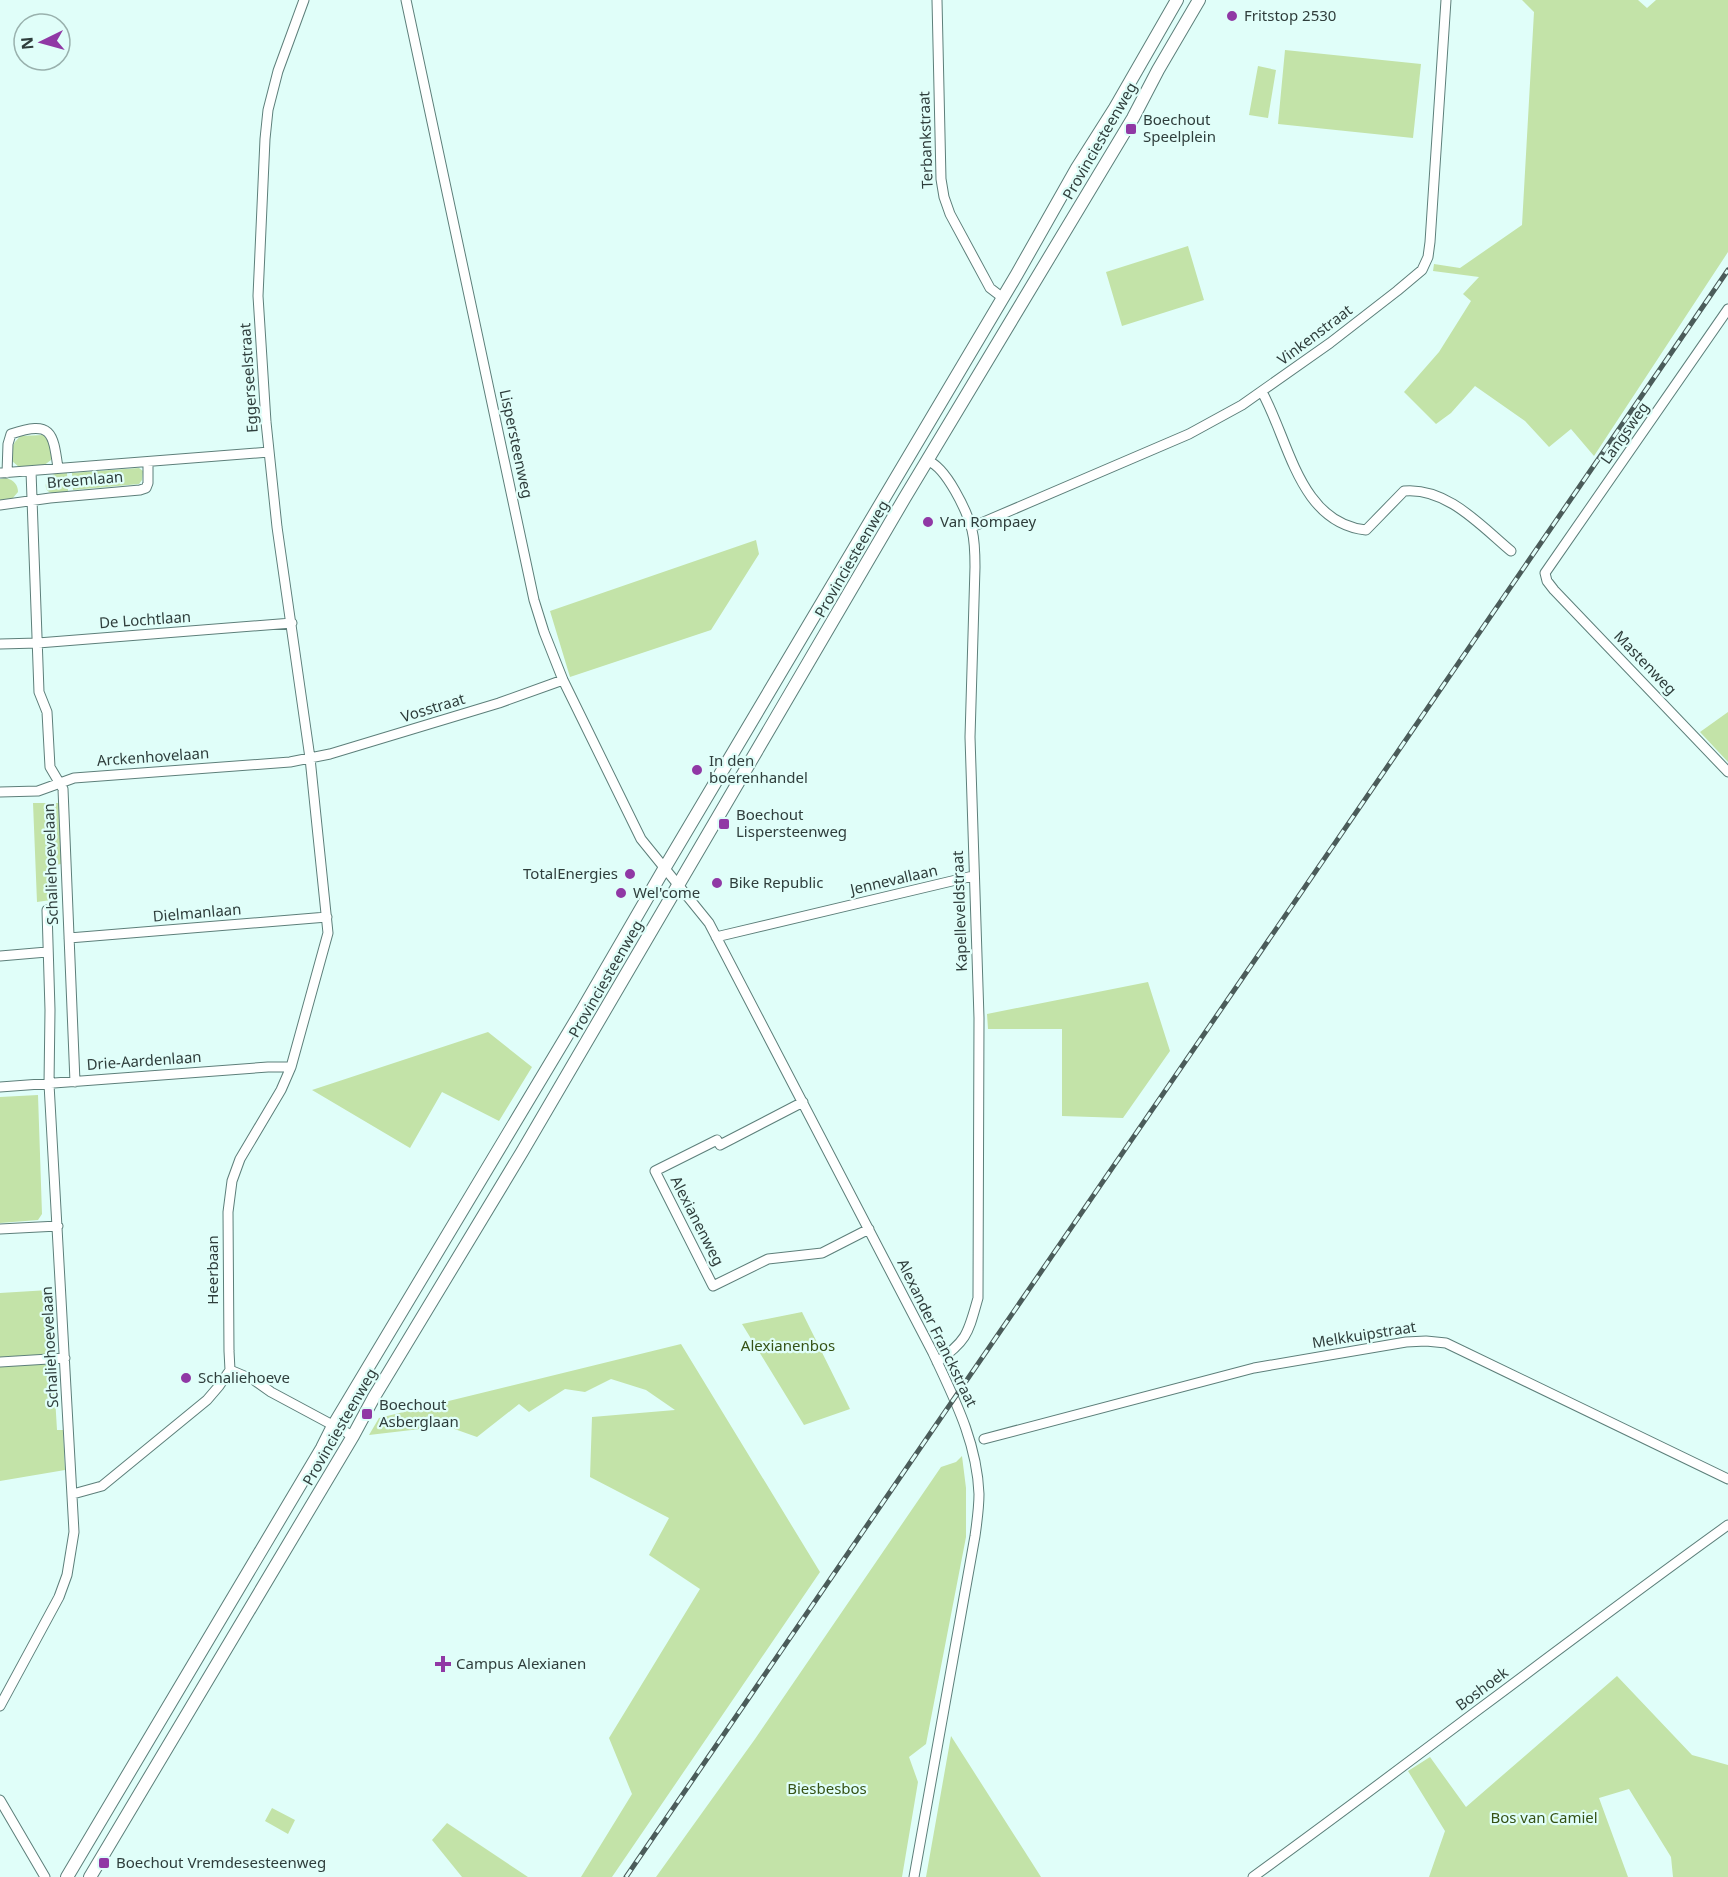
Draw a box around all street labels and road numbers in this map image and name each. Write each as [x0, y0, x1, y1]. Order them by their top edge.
street label: Provinciesteenweg [1057, 78, 1141, 203]
street label: Terbankstraat [913, 90, 937, 189]
street label: Vinkenstraat [1273, 299, 1356, 369]
street label: Eggerseelstraat [234, 322, 262, 434]
street label: Lispersteenweg [496, 387, 538, 500]
street label: Langsweg [1596, 397, 1653, 467]
street label: Breemlaan [46, 466, 124, 492]
street label: Provinciesteenweg [809, 496, 893, 621]
street label: De Lochtlaan [98, 606, 192, 632]
street label: Mastenweg [1610, 626, 1681, 699]
street label: Vosstraat [398, 688, 468, 726]
street label: Arckenhovelaan [96, 742, 210, 770]
street label: Schaliehoevelaan [38, 803, 62, 925]
street label: Kapelleveldstraat [947, 850, 971, 972]
street label: Jennevallaan [846, 859, 939, 899]
street label: Dielmanlaan [152, 898, 242, 926]
street label: Provinciesteenweg [563, 916, 647, 1041]
street label: Drie-Aardenlaan [86, 1046, 202, 1074]
street label: Alexianenweg [667, 1172, 729, 1269]
street label: Heerbaan [202, 1235, 222, 1305]
street label: Alexander Franckstraat [893, 1255, 983, 1410]
street label: Schaliehoevelaan [36, 1286, 62, 1408]
street label: Melkkuipstraat [1310, 1316, 1418, 1352]
street label: Provinciesteenweg [297, 1364, 381, 1489]
street label: Boshoek [1451, 1662, 1512, 1714]

